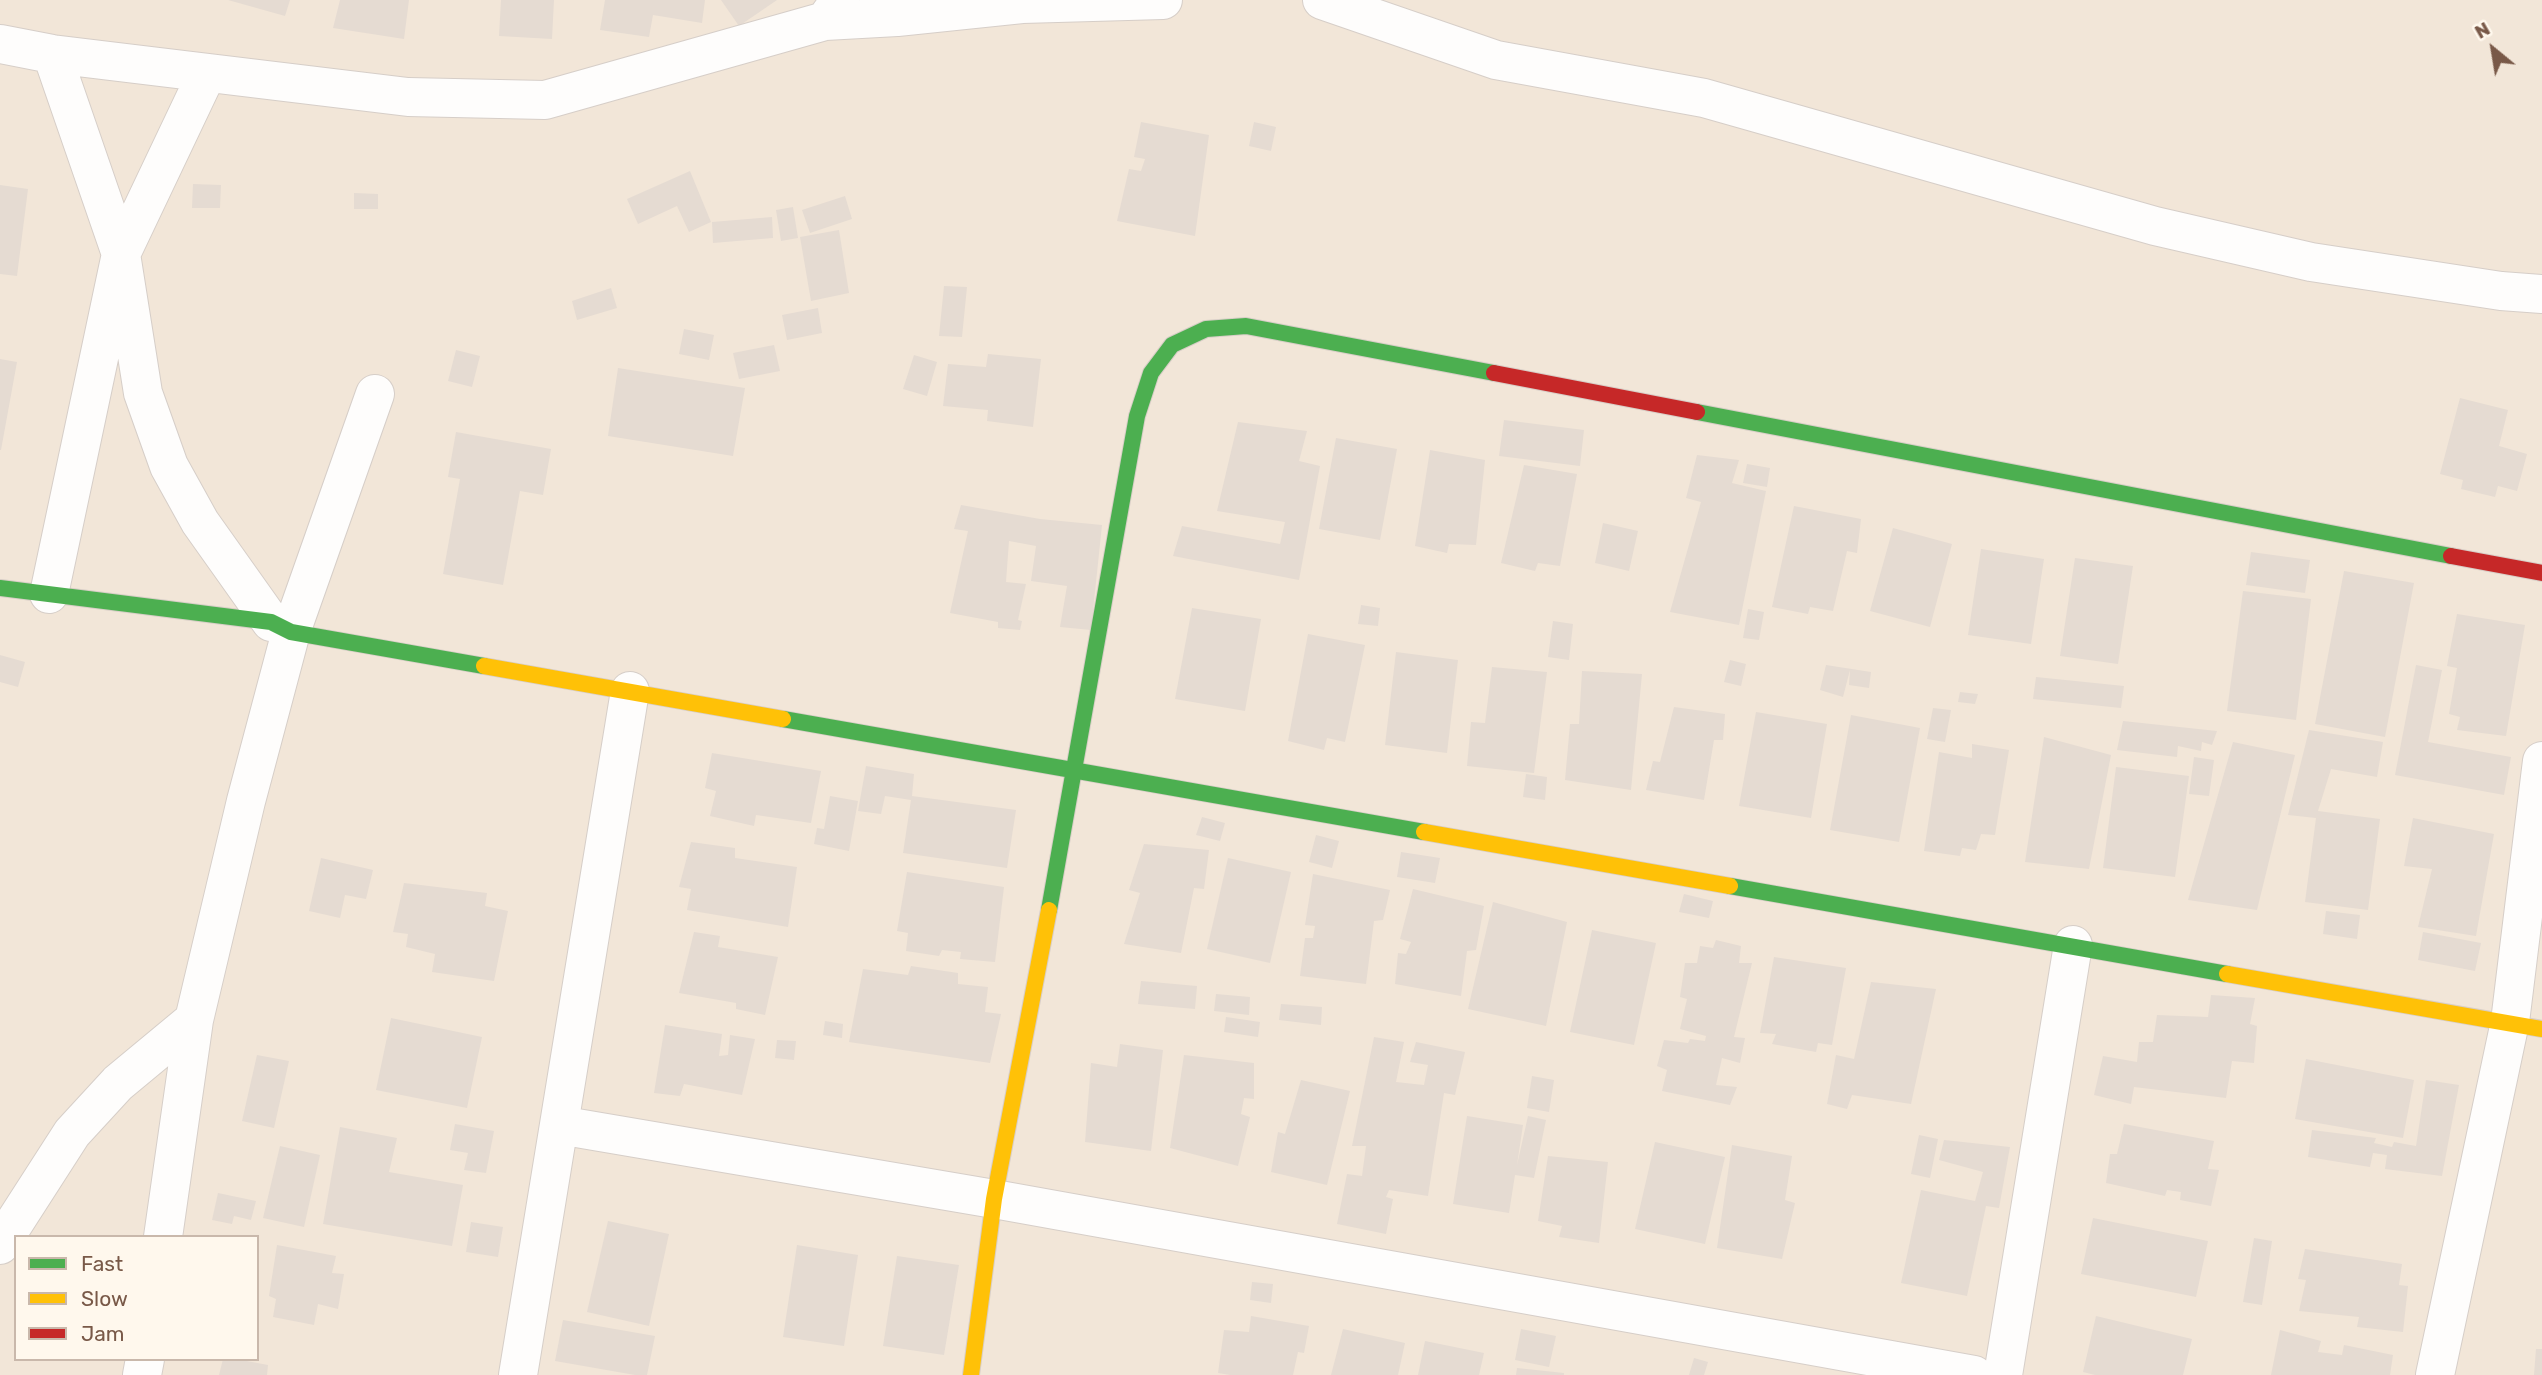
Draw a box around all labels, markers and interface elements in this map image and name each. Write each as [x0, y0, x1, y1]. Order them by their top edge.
north arrow [2458, 14, 2528, 84]
text: N [2471, 17, 2494, 44]
legend [14, 1235, 259, 1361]
text: Fast [81, 1251, 123, 1276]
text: Slow [81, 1286, 128, 1311]
text: Jam [81, 1321, 125, 1346]

